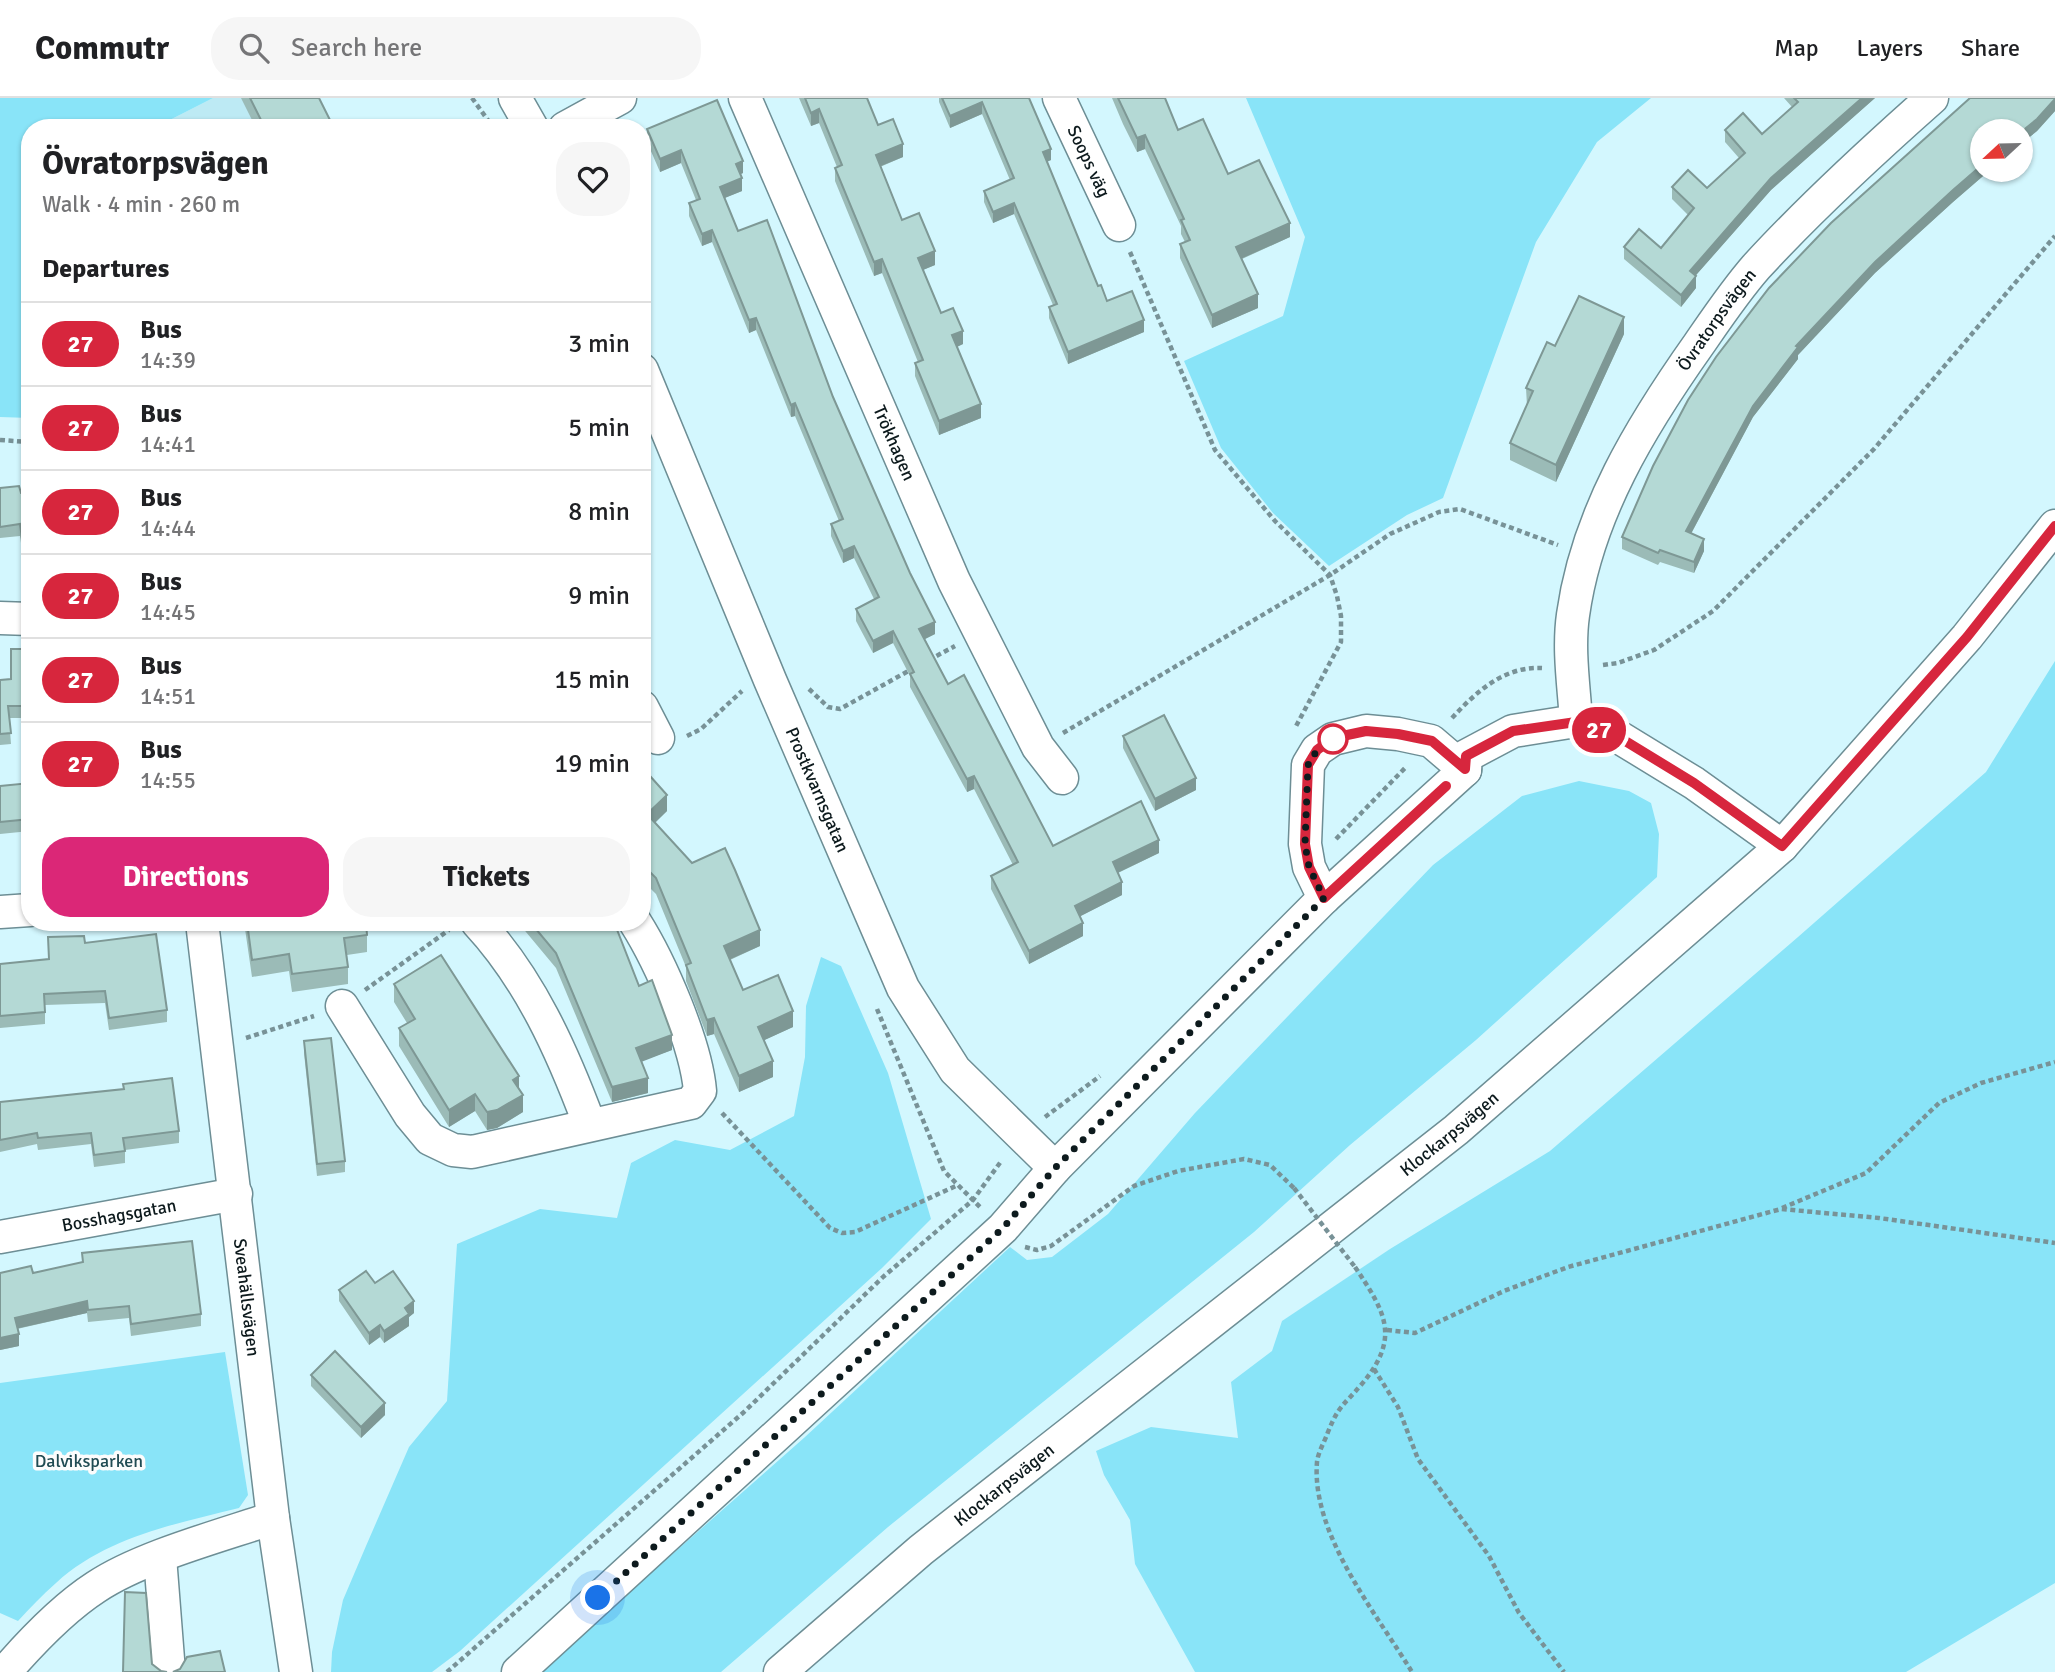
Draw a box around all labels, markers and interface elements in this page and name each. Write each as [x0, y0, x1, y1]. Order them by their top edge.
search box [211, 17, 701, 80]
text: Commutr [35, 28, 169, 69]
icon: search [235, 29, 273, 67]
text: Search here [291, 32, 422, 64]
text: Map [1774, 33, 1819, 63]
text: Layers [1857, 33, 1923, 63]
text: Share [1961, 33, 2020, 63]
north arrow [1970, 119, 2034, 182]
map controls [1970, 119, 2033, 182]
street label: Soops väg [1063, 122, 1115, 201]
button: heart [556, 142, 630, 216]
text: Övratorpsvägen [42, 143, 269, 184]
text: Walk · 4 min · 260 m [42, 190, 240, 219]
text: Departures [42, 253, 169, 285]
street label: Övratorpsvägen [1673, 264, 1761, 375]
text: Bus [140, 314, 182, 346]
text: 3 min [568, 328, 630, 360]
text: 27 [68, 329, 93, 359]
text: 14:39 [140, 346, 196, 375]
text: Bus [140, 398, 182, 430]
street label: Trökhagen [868, 402, 920, 484]
text: 5 min [568, 412, 630, 444]
text: 27 [68, 413, 93, 443]
text: 14:41 [140, 430, 196, 459]
text: Bus [140, 482, 182, 514]
text: 8 min [568, 496, 630, 528]
text: 27 [68, 497, 93, 527]
text: 14:44 [140, 514, 196, 543]
text: Bus [140, 566, 182, 598]
text: 9 min [568, 580, 630, 612]
text: 27 [68, 581, 93, 611]
text: 14:45 [140, 598, 196, 627]
text: Bus [140, 650, 182, 682]
text: 15 min [554, 664, 630, 696]
text: 27 [68, 665, 93, 695]
text: 14:51 [140, 682, 196, 711]
line badge: 27 [1568, 707, 1630, 753]
text: 27 [1586, 715, 1612, 745]
street label: Prostkvarnsgatan [781, 724, 854, 856]
unlabelled marker [1318, 724, 1348, 754]
text: Bus [140, 734, 182, 766]
text: 19 min [554, 748, 630, 780]
text: 27 [68, 749, 93, 779]
text: 14:55 [140, 766, 196, 795]
button: Directions [42, 837, 329, 917]
button: Tickets [343, 837, 630, 917]
street label: Klockarpsvägen [1395, 1087, 1503, 1181]
street label: Bosshagsgatan [60, 1194, 178, 1237]
street label: Sveahällsvägen [229, 1237, 265, 1358]
street label: Klockarpsvägen [949, 1439, 1059, 1531]
park label: Dalviksparken [35, 1450, 143, 1472]
your location [580, 1580, 615, 1615]

